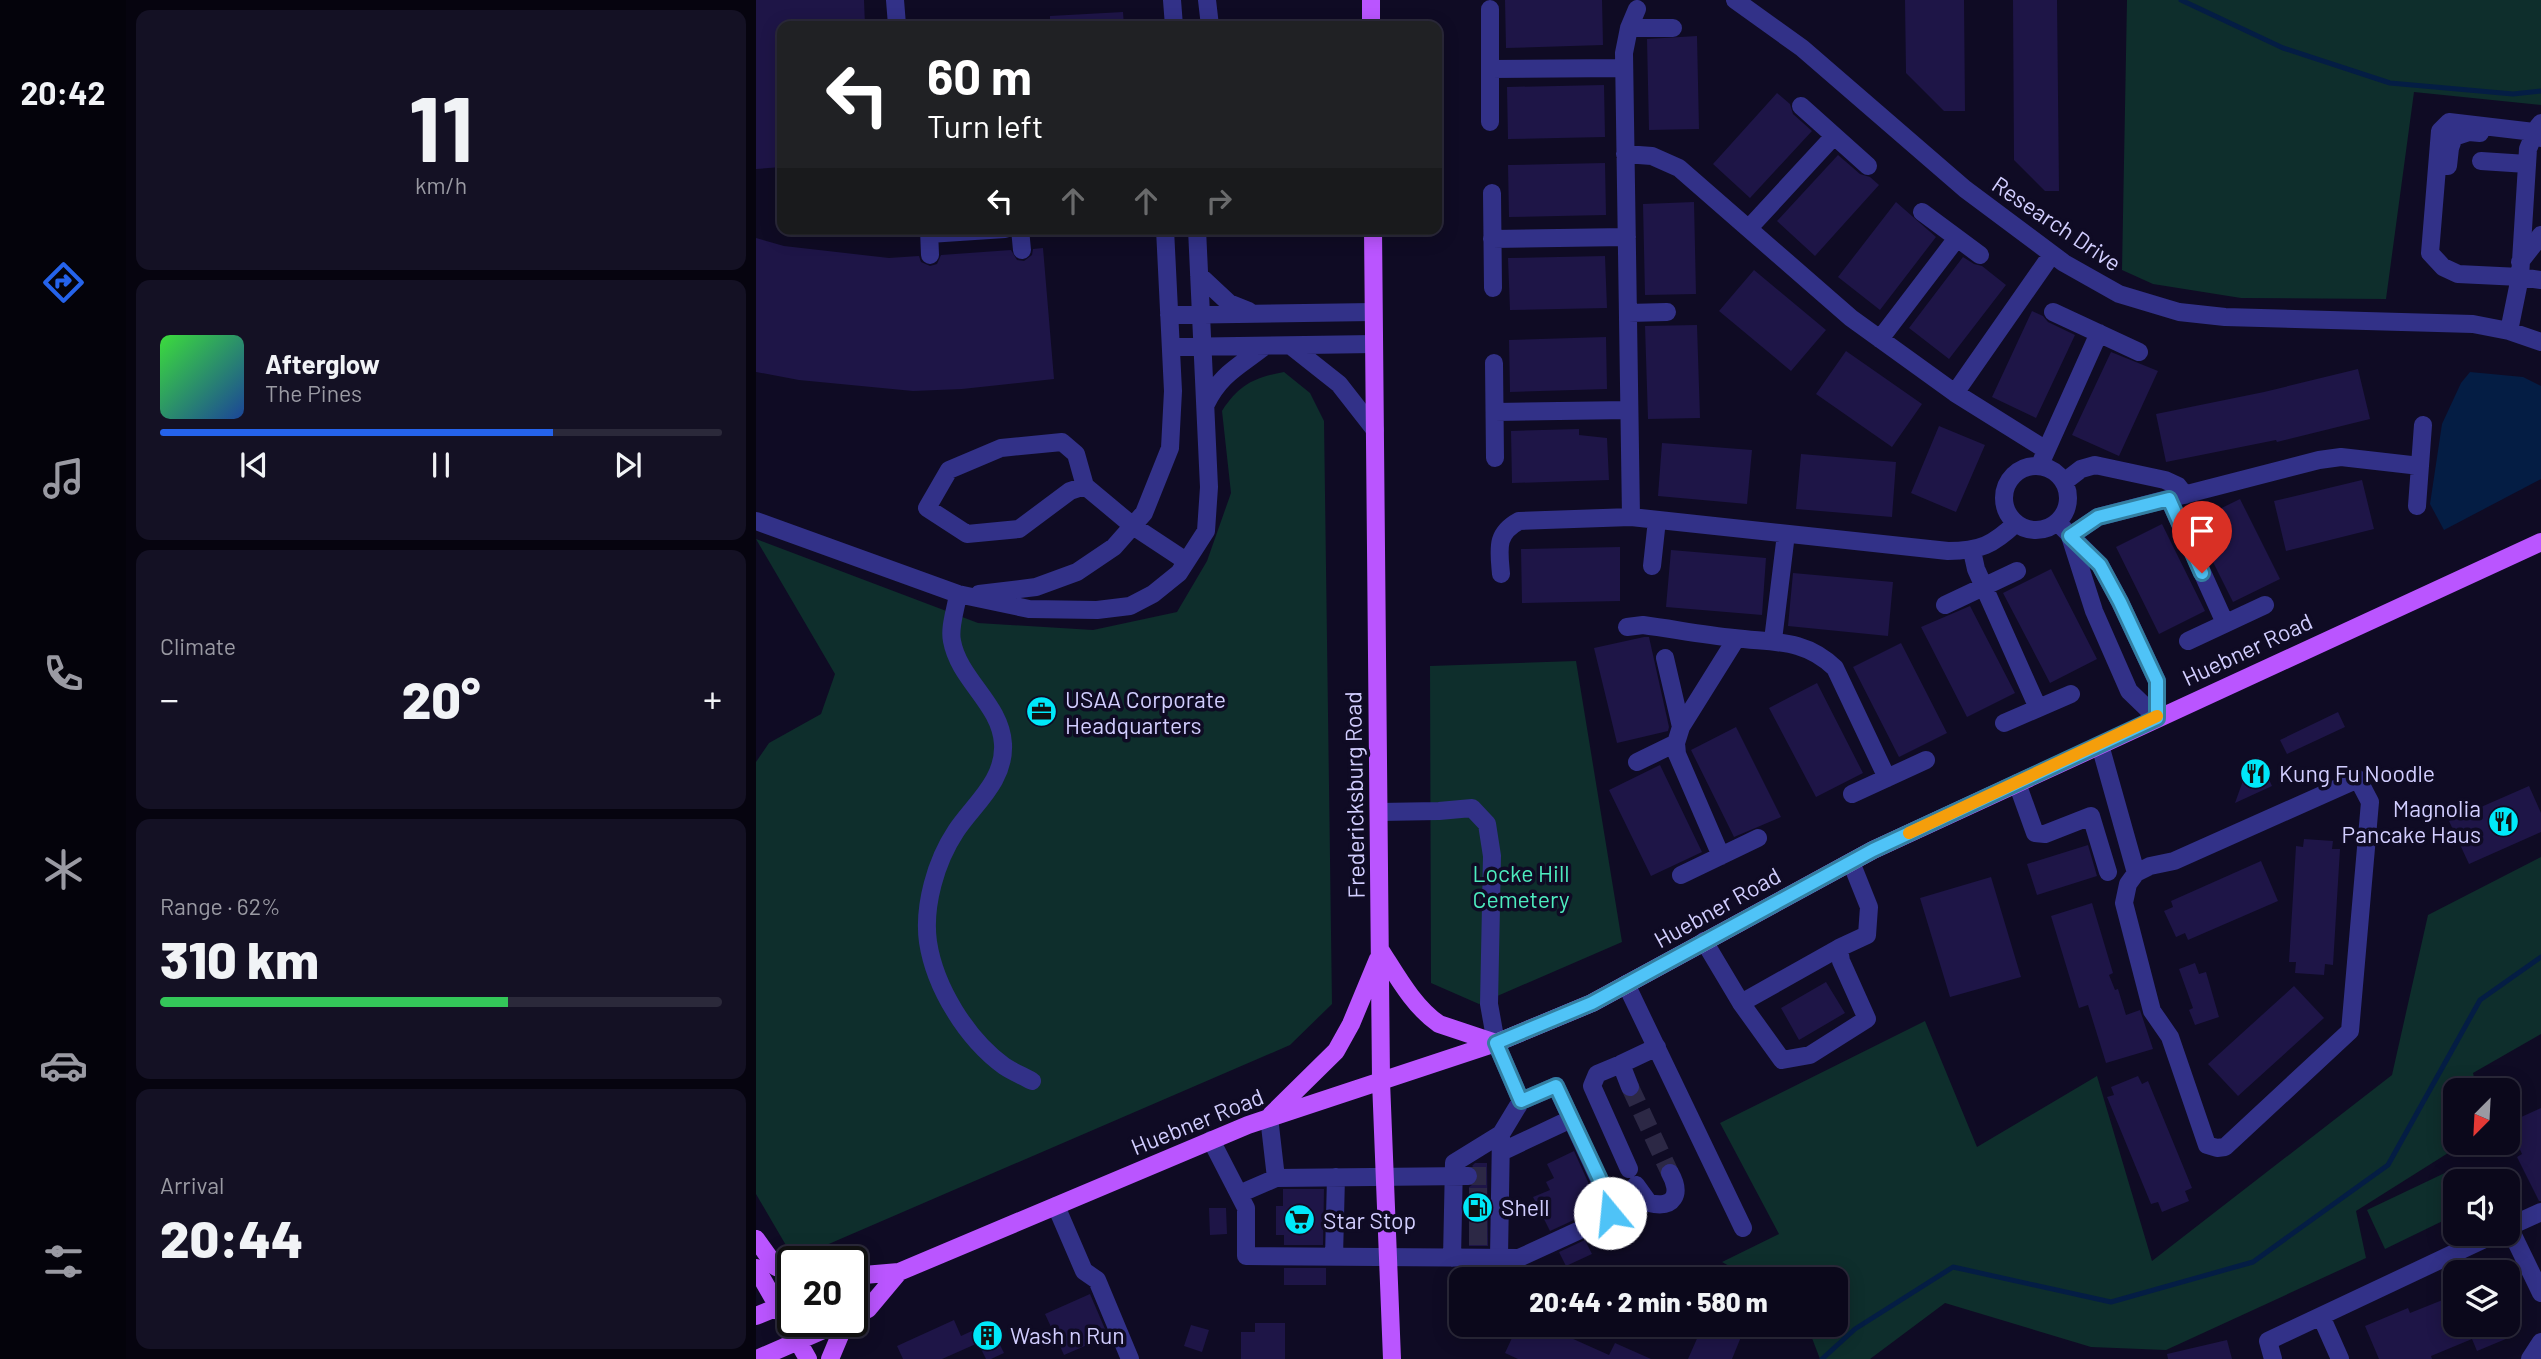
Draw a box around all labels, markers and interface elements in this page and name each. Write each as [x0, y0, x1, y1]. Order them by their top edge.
text: 60 m [927, 46, 1032, 105]
icon: left [812, 49, 903, 140]
text: 11 [408, 71, 474, 180]
text: 20:42 [20, 73, 106, 111]
text: Turn left [927, 106, 1044, 144]
street label: Research Drive [1987, 170, 2127, 276]
text: km/h [415, 171, 467, 199]
icon: left [981, 182, 1019, 220]
icon: ahead [1054, 182, 1092, 220]
icon: ahead [1127, 182, 1165, 220]
icon: right [1200, 182, 1238, 220]
icon: directions [39, 258, 88, 307]
text: Afterglow [265, 348, 380, 379]
text: The Pines [265, 379, 362, 407]
icon: previous [235, 446, 273, 484]
icon: pause [422, 446, 460, 484]
icon: next [609, 446, 647, 484]
icon: music [39, 454, 88, 503]
pin [2172, 501, 2232, 573]
icon: arrive [2183, 512, 2221, 550]
street label: Huebner Road [2177, 607, 2317, 691]
text: Climate [160, 632, 236, 660]
icon: phone [39, 649, 88, 698]
text: 20° [402, 667, 480, 729]
text: − [160, 675, 179, 721]
text: + [703, 675, 722, 721]
place label: USAA Corporate Headquarters [1065, 685, 1226, 739]
street label: Fredericksburg Road [1338, 691, 1370, 899]
office icon: USAA Corporate Headquarters [1025, 695, 1059, 729]
restaurant icon: Kung Fu Noodle [2239, 756, 2273, 790]
place label: Kung Fu Noodle [2279, 759, 2435, 787]
place label: Magnolia Pancake Haus [2342, 794, 2481, 848]
restaurant icon: Magnolia Pancake Haus [2487, 804, 2521, 838]
icon: climate [39, 845, 88, 894]
park label: Locke Hill Cemetery [1472, 859, 1570, 913]
street label: Huebner Road [1649, 861, 1785, 953]
text: Range · 62% [160, 892, 281, 920]
text: 310 km [160, 927, 319, 989]
icon: car [39, 1041, 88, 1090]
north arrow [2443, 1078, 2520, 1155]
map controls [2443, 1078, 2520, 1337]
street label: Huebner Road [1127, 1082, 1267, 1160]
button: sound [2443, 1169, 2520, 1246]
text: Arrival [160, 1171, 224, 1199]
position arrow [1573, 1176, 1647, 1250]
fuel station icon: Shell [1461, 1190, 1495, 1224]
place label: Shell [1501, 1193, 1550, 1221]
supermarket icon: Star Stop [1283, 1203, 1317, 1237]
text: 20:44 [160, 1206, 304, 1268]
place label: Star Stop [1323, 1206, 1416, 1234]
icon: filters [39, 1237, 88, 1286]
speed limit sign: 20 [777, 1246, 868, 1337]
button: layers [2443, 1260, 2520, 1337]
text: 20:44 · 2 min · 580 m [1529, 1286, 1768, 1317]
building icon: Wash n Run [970, 1318, 1004, 1352]
place label: Wash n Run [1010, 1321, 1125, 1349]

